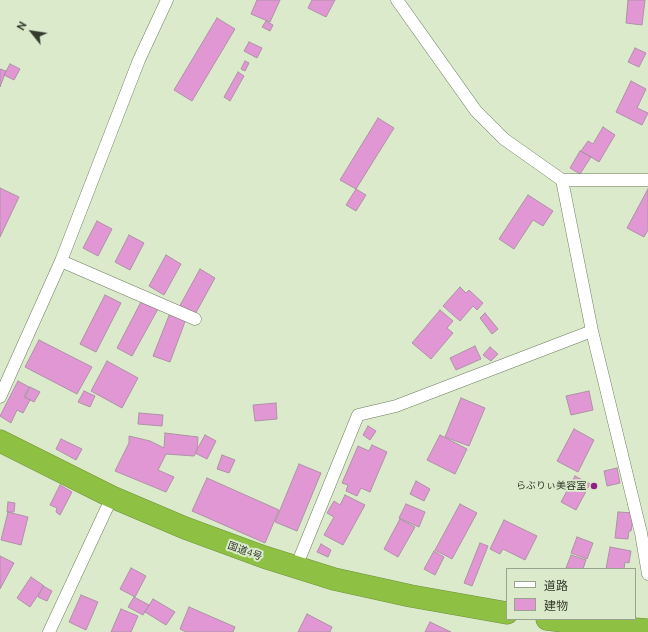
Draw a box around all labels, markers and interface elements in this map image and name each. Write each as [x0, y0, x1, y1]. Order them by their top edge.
north arrow [12, 12, 52, 52]
text: N [14, 19, 29, 33]
place label: らぶりぃ美容室 [516, 480, 586, 492]
marker: らぶりぃ美容室 [589, 481, 599, 491]
street label: 国道4号 [226, 539, 264, 563]
legend [506, 568, 636, 620]
text: 道路 [544, 579, 568, 592]
text: 建物 [544, 599, 568, 612]

